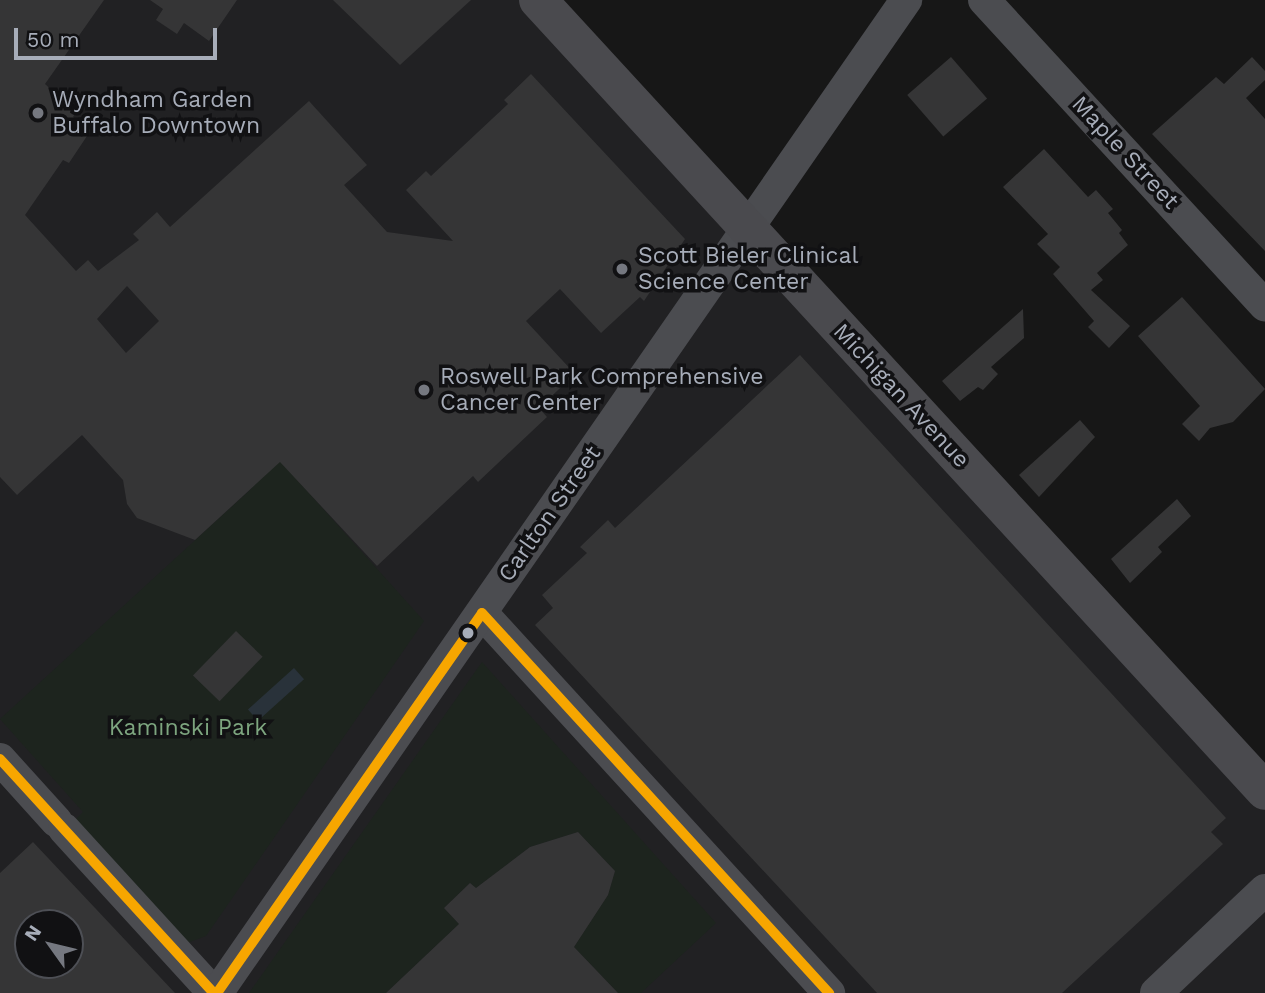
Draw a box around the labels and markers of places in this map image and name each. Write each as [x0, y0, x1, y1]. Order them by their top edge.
place label: Wyndham Garden Buffalo Downtown [52, 86, 260, 140]
marker: Wyndham Garden Buffalo Downtown [30, 105, 46, 121]
place label: Scott Bieler Clinical Science Center [638, 242, 859, 296]
marker: Scott Bieler Clinical Science Center [612, 259, 632, 279]
place label: Roswell Park Comprehensive Cancer Center [440, 363, 765, 417]
marker: Roswell Park Comprehensive Cancer Center [414, 380, 434, 400]
unlabelled marker [461, 626, 475, 640]

